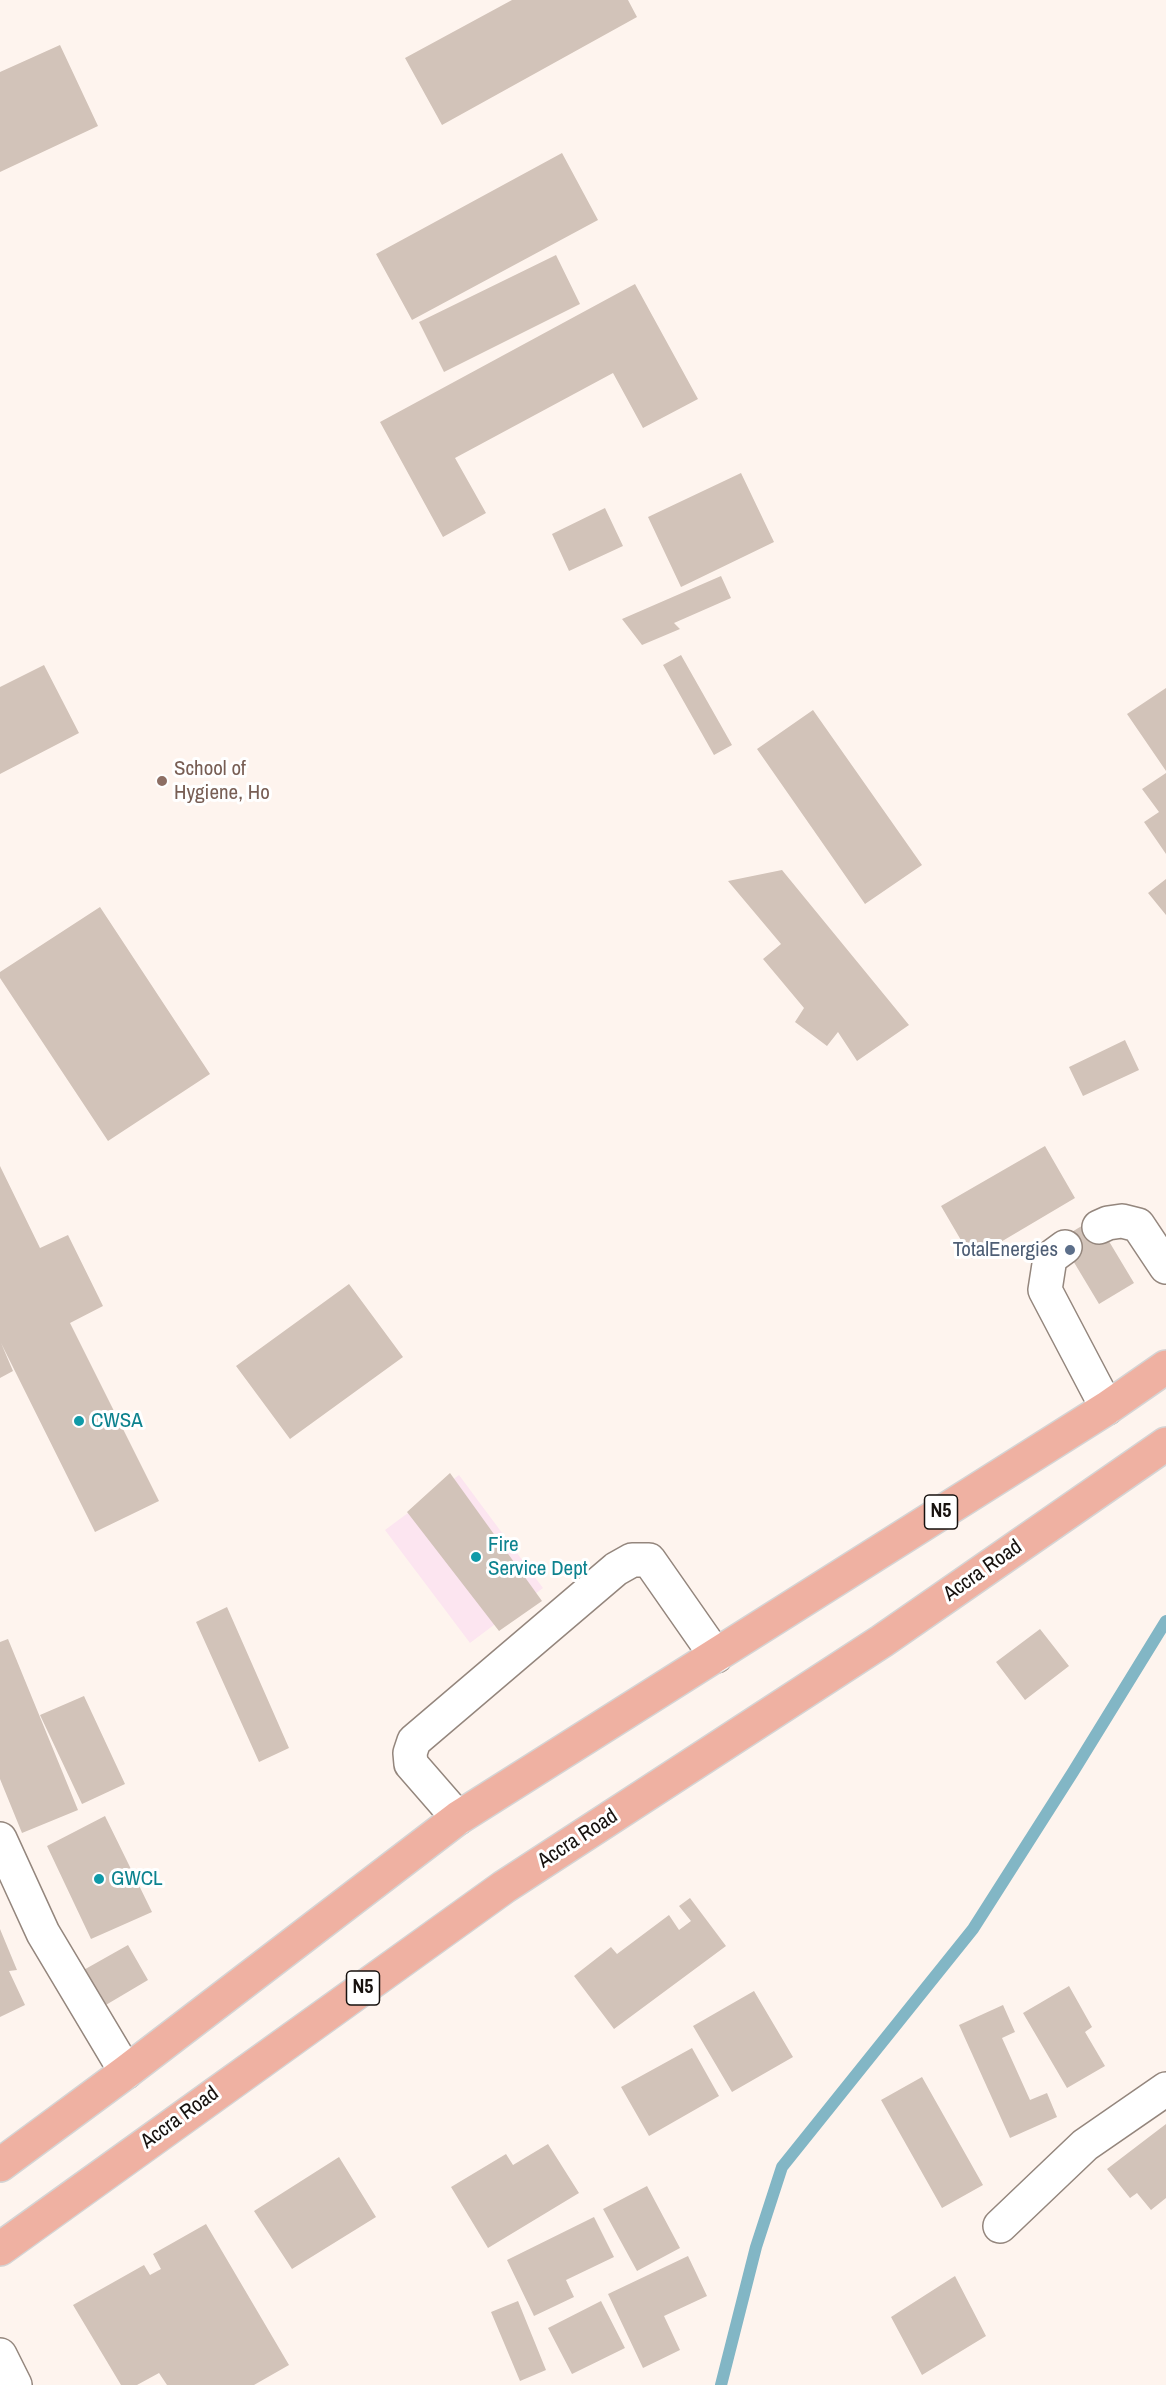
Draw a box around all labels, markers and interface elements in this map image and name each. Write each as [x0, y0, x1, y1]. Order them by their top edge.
place label: School of Hygiene, Ho [174, 756, 270, 806]
marker: School of Hygiene, Ho [155, 774, 169, 788]
place label: TotalEnergies [953, 1237, 1058, 1263]
marker: TotalEnergies [1063, 1243, 1077, 1257]
place label: CWSA [91, 1408, 143, 1434]
marker: CWSA [72, 1414, 86, 1428]
road number: N5 [924, 1495, 958, 1529]
place label: Fire Service Dept [488, 1532, 588, 1582]
street label: Accra Road [939, 1535, 1027, 1607]
marker: Fire Service Dept [469, 1550, 483, 1564]
street label: Accra Road [533, 1804, 623, 1874]
place label: GWCL [111, 1866, 163, 1892]
marker: GWCL [92, 1872, 106, 1886]
road number: N5 [346, 1971, 380, 2005]
street label: Accra Road [136, 2081, 224, 2155]

